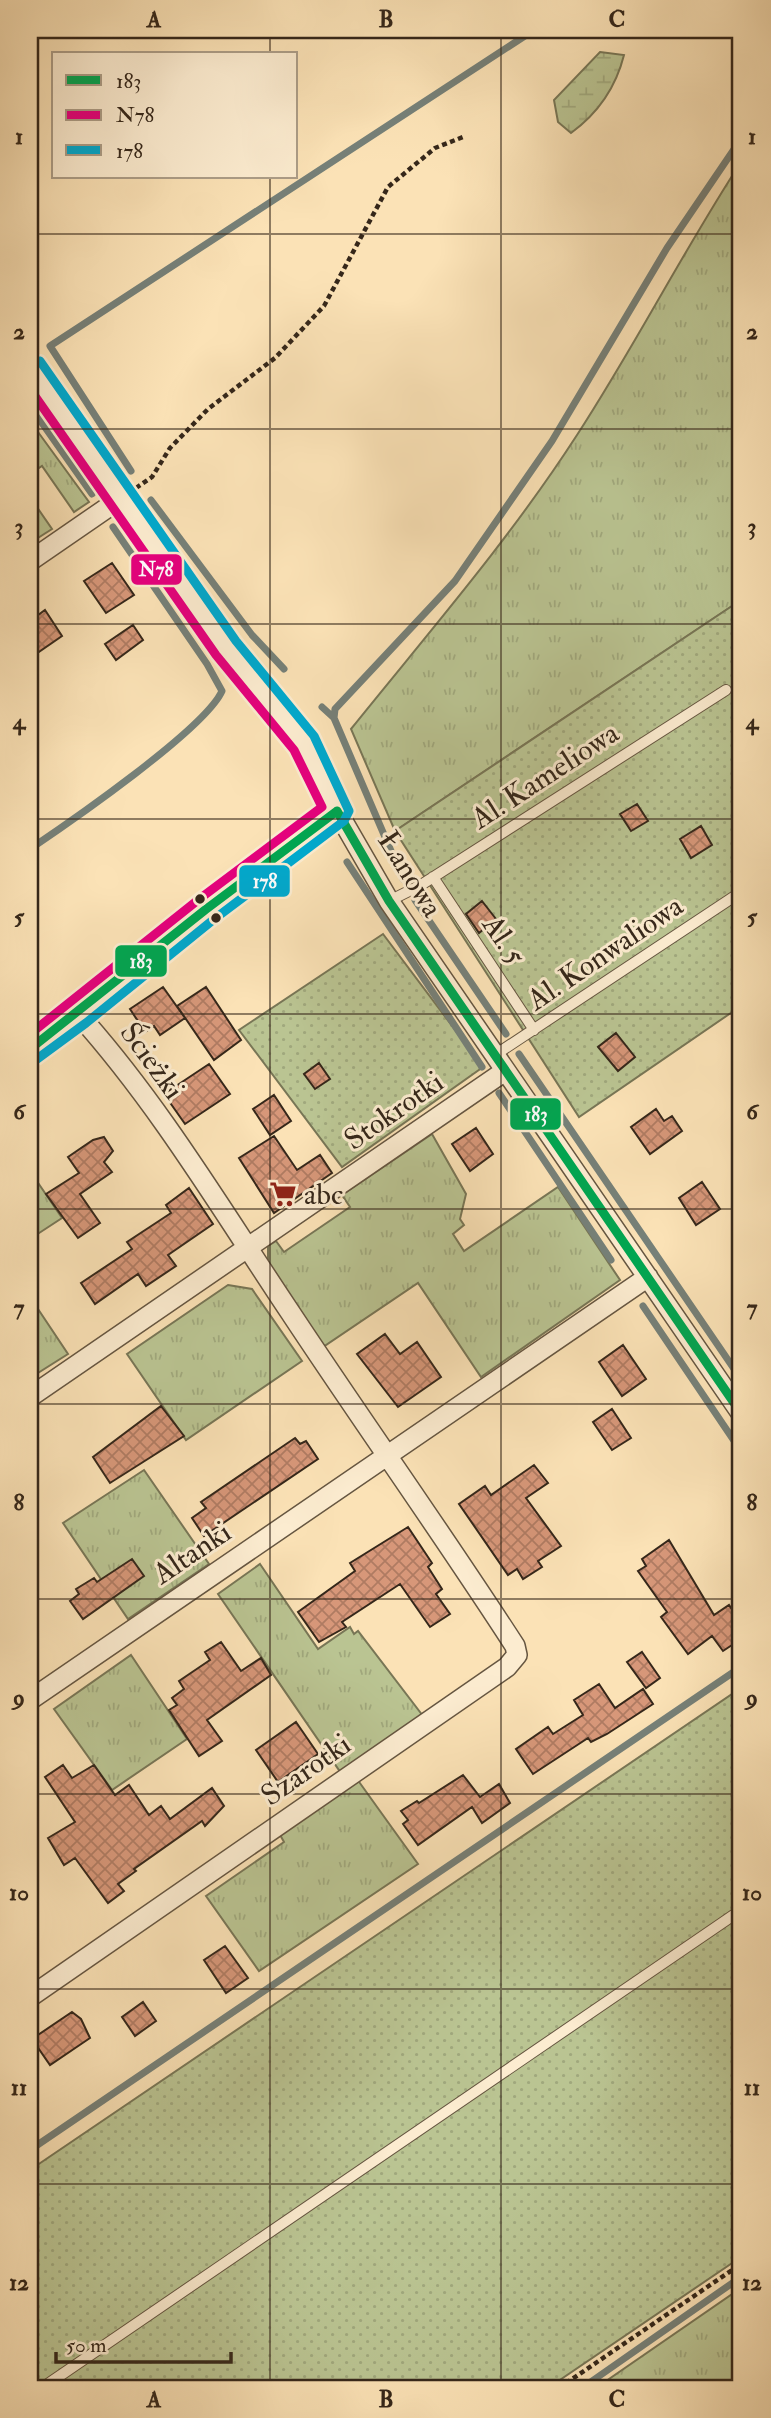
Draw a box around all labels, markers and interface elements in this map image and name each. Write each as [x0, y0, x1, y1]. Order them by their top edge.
text: A [146, 5, 162, 34]
text: B [378, 5, 394, 34]
text: C [609, 5, 625, 34]
legend [52, 52, 298, 178]
text: 183 [116, 68, 141, 95]
text: N78 [116, 102, 154, 129]
text: 1 [15, 122, 23, 151]
text: 1 [748, 122, 756, 151]
text: 178 [116, 138, 143, 165]
text: 2 [13, 317, 25, 346]
text: 2 [746, 317, 758, 346]
text: 3 [15, 512, 23, 541]
text: 3 [748, 512, 756, 541]
line badge: N78 [130, 553, 183, 586]
text: N78 [138, 558, 173, 582]
text: 4 [12, 707, 27, 736]
text: 4 [745, 707, 760, 736]
street label: Al. Kameliowa [463, 714, 626, 838]
street label: Łanowa [369, 824, 451, 924]
line badge: 178 [238, 864, 291, 898]
text: 178 [253, 870, 277, 894]
street label: Al. Konwaliowa [519, 887, 691, 1019]
unlabelled marker [193, 892, 207, 906]
text: 5 [14, 902, 25, 931]
text: 5 [747, 902, 758, 931]
street label: Al. 5 [474, 907, 534, 973]
unlabelled marker [209, 911, 223, 925]
line badge: 183 [114, 944, 168, 978]
text: 183 [130, 950, 153, 974]
street label: Ścieżki [112, 1015, 192, 1107]
street label: Stokrotki [337, 1064, 451, 1158]
text: 6 [13, 1097, 27, 1126]
line badge: 183 [509, 1097, 562, 1131]
text: 6 [746, 1097, 760, 1126]
text: 183 [525, 1103, 548, 1127]
place label: abc [304, 1176, 343, 1213]
supermarket icon: abc [268, 1179, 298, 1209]
text: 7 [14, 1293, 25, 1322]
text: 7 [747, 1293, 758, 1322]
text: 8 [14, 1488, 25, 1517]
text: 8 [747, 1488, 758, 1517]
street label: Altanki [145, 1513, 238, 1593]
text: 9 [11, 1683, 25, 1712]
text: 9 [744, 1683, 758, 1712]
street label: Szarotki [254, 1726, 358, 1814]
text: 10 [9, 1878, 29, 1907]
text: 10 [742, 1878, 762, 1907]
text: 11 [11, 2073, 27, 2102]
text: 11 [744, 2073, 760, 2102]
text: 12 [9, 2268, 29, 2297]
text: 12 [742, 2268, 762, 2297]
scale bar [56, 2320, 231, 2364]
text: 50 m [66, 2332, 107, 2359]
text: A [146, 2385, 162, 2414]
text: B [378, 2385, 394, 2414]
text: C [609, 2385, 625, 2414]

